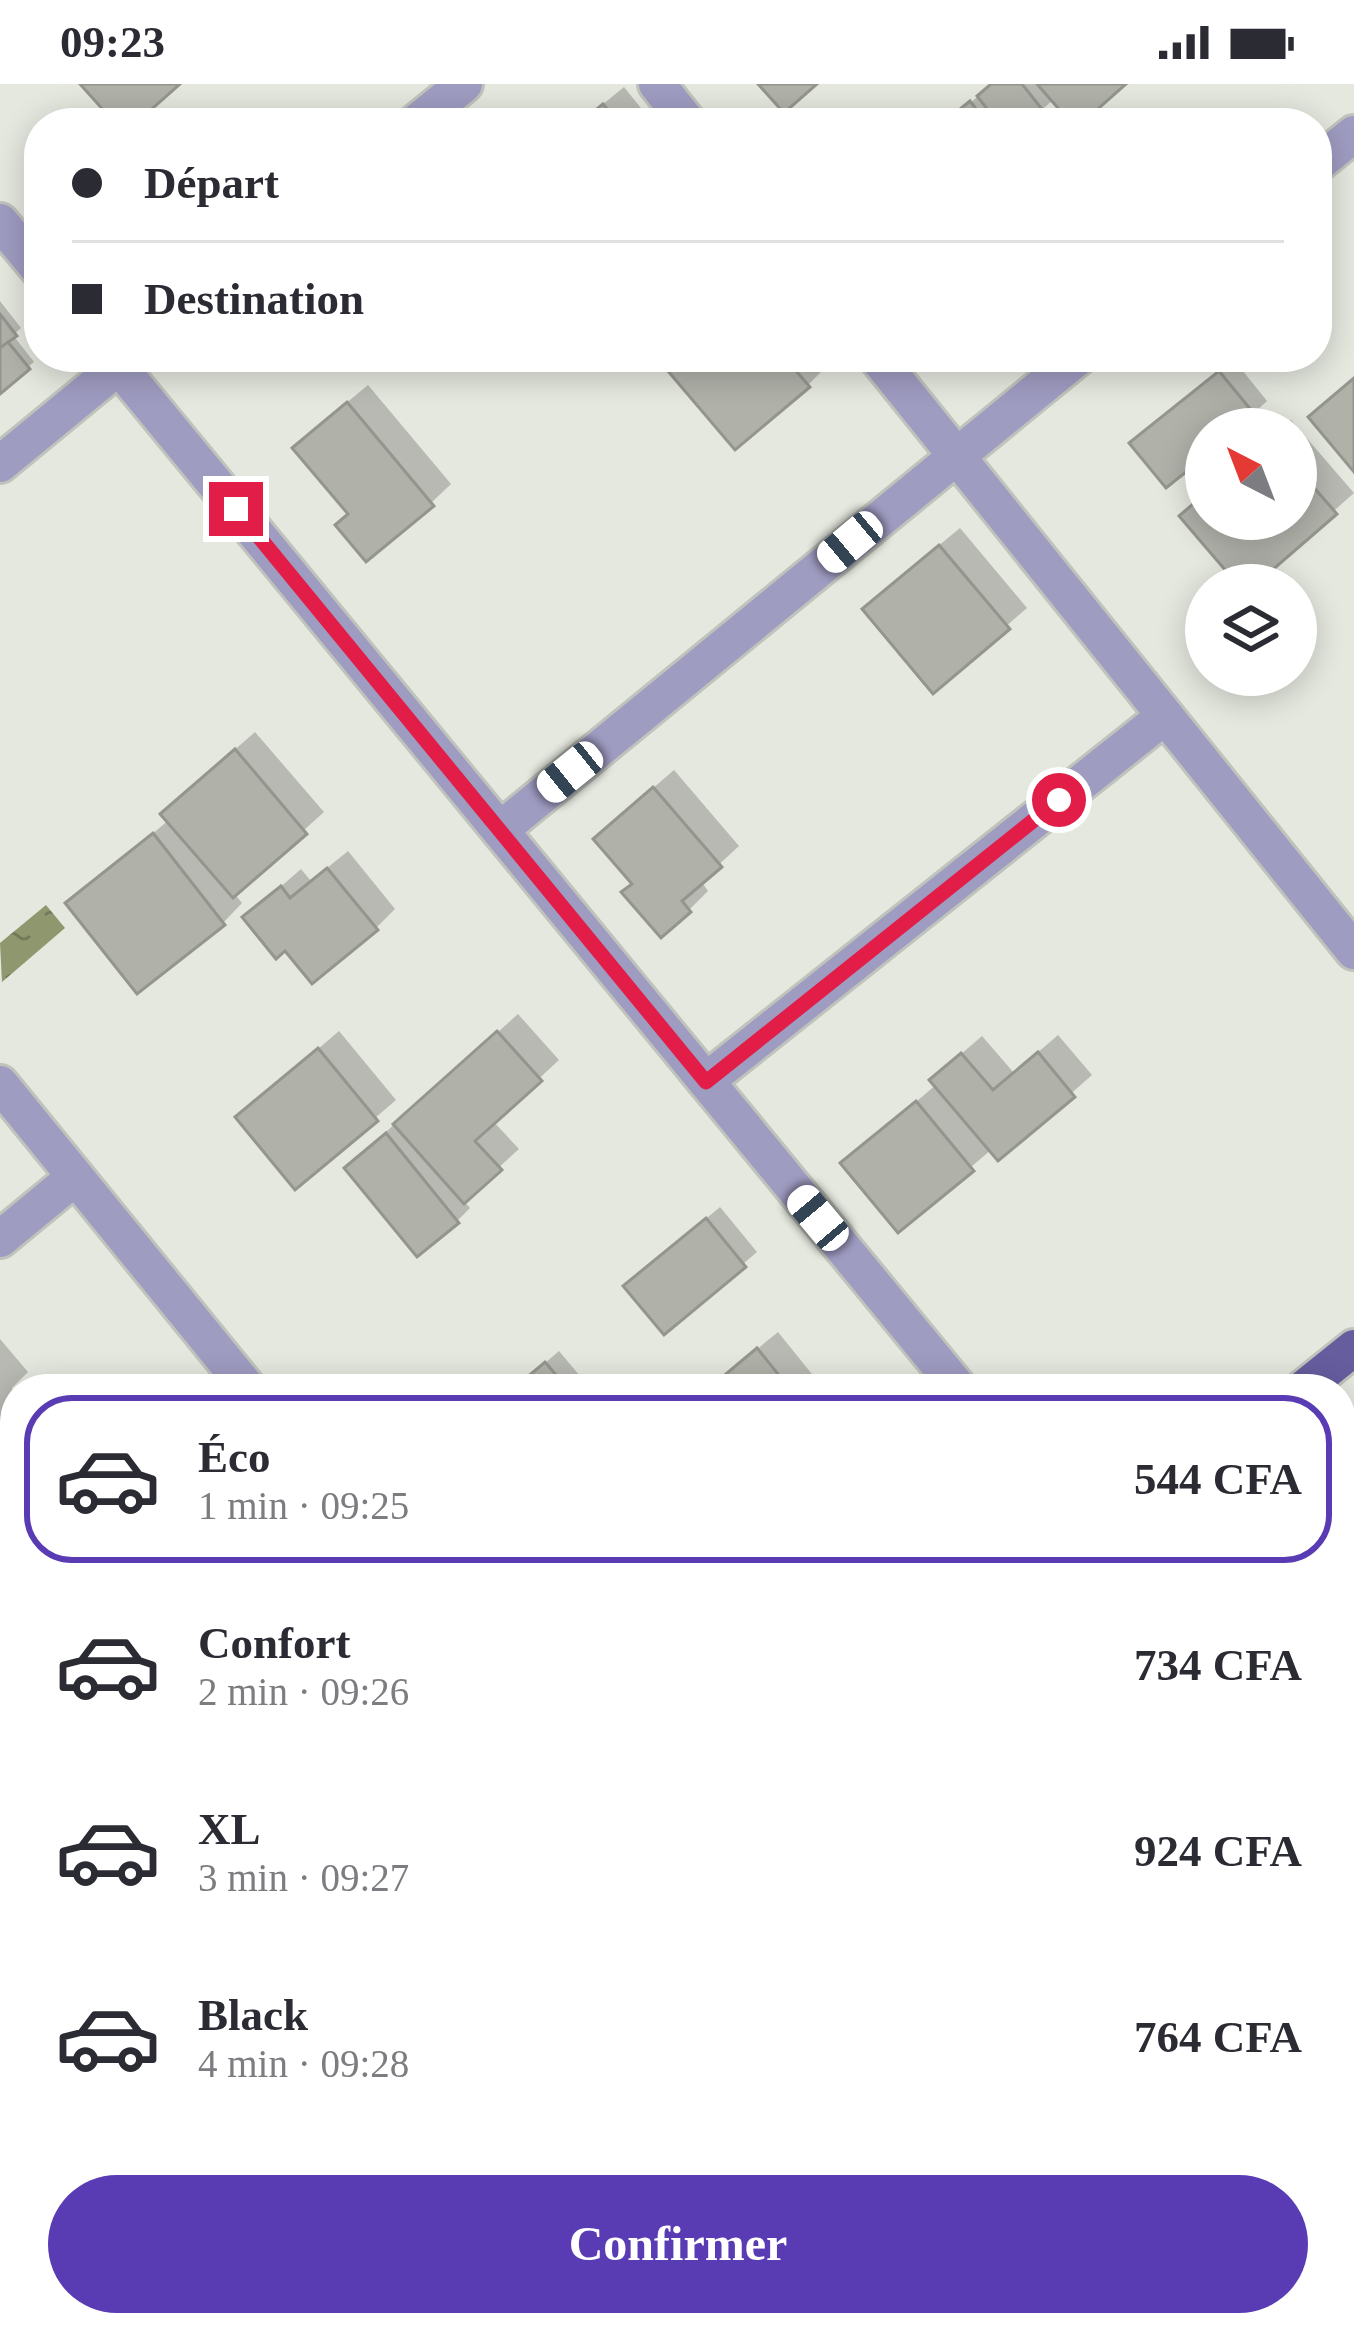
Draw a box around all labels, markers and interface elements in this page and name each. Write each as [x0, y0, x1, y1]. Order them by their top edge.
text: 09:23 [60, 17, 165, 67]
text: Départ [144, 158, 279, 208]
text: Destination [144, 274, 364, 324]
north arrow [1185, 408, 1317, 540]
map controls [1185, 408, 1317, 696]
route end [209, 482, 263, 536]
car [811, 505, 889, 579]
button: layers [1185, 564, 1317, 696]
car [531, 735, 609, 809]
route start [1032, 773, 1086, 827]
car [781, 1179, 855, 1257]
icon: car [54, 1425, 162, 1533]
text: Éco [198, 1432, 271, 1482]
text: 544 CFA [1134, 1454, 1302, 1504]
text: 1 min · 09:25 [198, 1484, 409, 1527]
icon: car [54, 1611, 162, 1719]
text: Confort [198, 1618, 350, 1668]
text: 734 CFA [1134, 1640, 1302, 1690]
text: 2 min · 09:26 [198, 1670, 409, 1713]
icon: car [54, 1797, 162, 1905]
text: XL [198, 1804, 261, 1854]
text: 924 CFA [1134, 1826, 1302, 1876]
text: 3 min · 09:27 [198, 1856, 409, 1899]
icon: car [54, 1983, 162, 2091]
text: Black [198, 1990, 308, 2040]
text: 764 CFA [1134, 2012, 1302, 2062]
text: 4 min · 09:28 [198, 2042, 409, 2085]
button: Confirmer [48, 2175, 1308, 2313]

